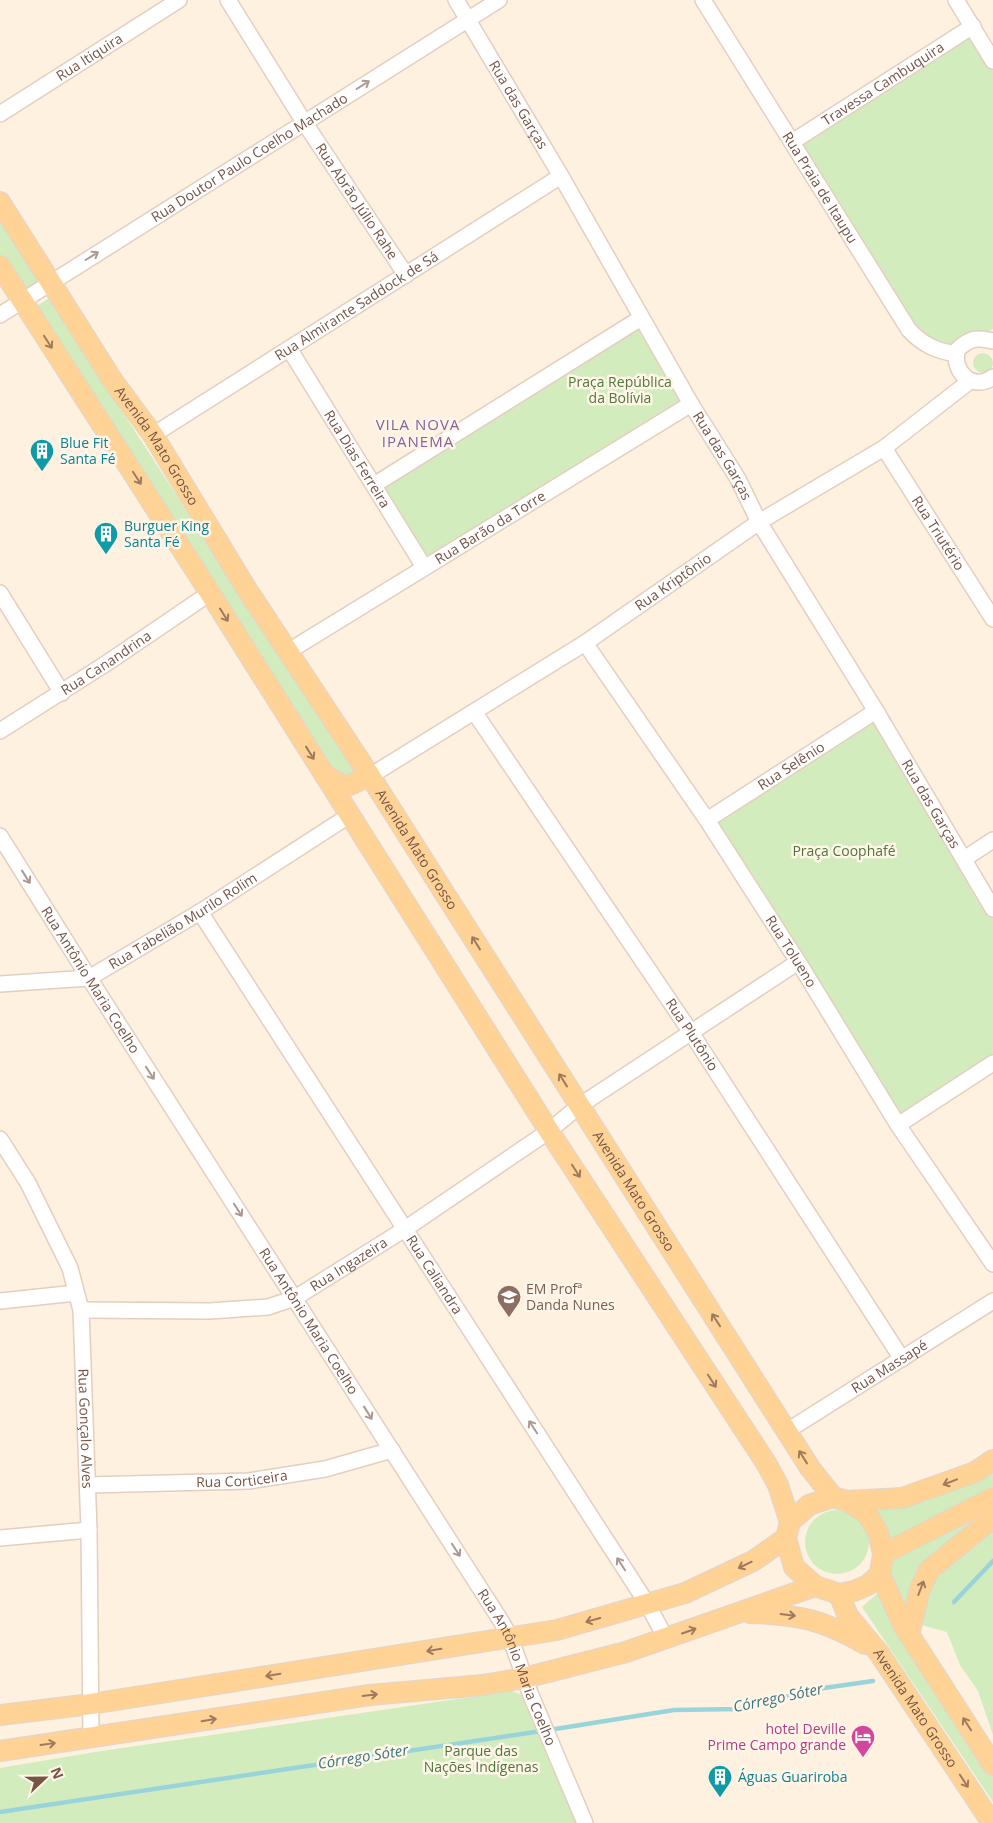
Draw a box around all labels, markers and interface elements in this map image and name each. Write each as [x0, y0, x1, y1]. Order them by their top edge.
street label: Rua Itiquira [52, 28, 126, 85]
street label: Travessa Cambuquira [818, 37, 948, 130]
street label: Rua das Garças [485, 57, 553, 153]
one-way arrow [356, 80, 370, 91]
street label: Rua Doutor Paulo Coelho Machado [147, 88, 351, 226]
street label: Rua Praia de Itaupu [778, 128, 862, 247]
street label: Rua Abrão Júlio Rahe [312, 139, 403, 263]
street label: Rua Almirante Saddock de Sá [271, 246, 442, 364]
one-way arrow [85, 250, 99, 261]
one-way arrow [43, 334, 53, 348]
park label: Praça República da Bolívia [568, 372, 672, 407]
street label: Avenida Mato Grosso [111, 382, 204, 509]
street label: Rua Dias Ferreira [320, 406, 395, 511]
street label: Rua das Garças [689, 408, 757, 503]
district label: VILA NOVA IPANEMA [376, 414, 460, 451]
place label: Blue Fit Santa Fé [60, 433, 116, 468]
building icon: Blue Fit Santa Fé [29, 438, 55, 472]
one-way arrow [131, 471, 142, 485]
street label: Rua Barão da Torre [431, 486, 549, 568]
street label: Rua Triutério [908, 492, 970, 574]
place label: Burguer King Santa Fé [124, 516, 209, 551]
building icon: Burguer King Santa Fé [93, 521, 119, 555]
street label: Rua Kriptônio [631, 548, 715, 615]
one-way arrow [219, 607, 229, 621]
street label: Rua Canandrina [57, 626, 155, 699]
street label: Rua Selênio [754, 737, 828, 794]
one-way arrow [306, 745, 316, 759]
street label: Rua das Garças [898, 756, 965, 852]
street label: Avenida Mato Grosso [372, 785, 462, 913]
park label: Praça Coophafé [792, 841, 896, 860]
street label: Rua Tabelião Murilo Rolim [105, 868, 260, 973]
one-way arrow [20, 870, 31, 884]
street label: Rua Antônio Maria Coelho [37, 903, 145, 1057]
street label: Rua Tolueno [762, 911, 822, 991]
one-way arrow [470, 937, 480, 951]
street label: Rua Plutônio [662, 994, 723, 1074]
one-way arrow [145, 1066, 155, 1080]
one-way arrow [557, 1074, 567, 1088]
street label: Avenida Mato Grosso [589, 1127, 680, 1255]
one-way arrow [571, 1164, 581, 1178]
one-way arrow [234, 1202, 244, 1216]
street label: Rua Caliandra [402, 1231, 468, 1318]
street label: Rua Ingazeira [306, 1232, 391, 1295]
street label: Rua Antônio Maria Coelho [255, 1244, 363, 1398]
place label: EM Profª Danda Nunes [526, 1279, 615, 1314]
school or university icon: EM Profª Danda Nunes [496, 1284, 522, 1318]
one-way arrow [711, 1314, 721, 1328]
street label: Rua Massapé [847, 1335, 931, 1397]
street label: Rua Gonçalo Alves [74, 1368, 97, 1489]
one-way arrow [708, 1373, 718, 1387]
one-way arrow [364, 1405, 374, 1419]
one-way arrow [528, 1421, 538, 1435]
one-way arrow [798, 1451, 808, 1465]
street label: Rua Corticeira [196, 1465, 289, 1491]
one-way arrow [943, 1478, 958, 1487]
one-way arrow [451, 1542, 461, 1556]
one-way arrow [616, 1557, 626, 1571]
one-way arrow [738, 1560, 753, 1570]
one-way arrow [917, 1581, 926, 1596]
street label: Rua Antônio Maria Coelho [474, 1585, 561, 1748]
one-way arrow [780, 1610, 796, 1620]
one-way arrow [585, 1616, 601, 1625]
one-way arrow [681, 1626, 696, 1635]
street label: Avenida Mato Grosso [869, 1644, 962, 1771]
one-way arrow [426, 1646, 442, 1656]
one-way arrow [265, 1671, 281, 1681]
water label: Córrego Sóter [731, 1678, 825, 1716]
one-way arrow [361, 1690, 377, 1700]
one-way arrow [201, 1715, 217, 1725]
one-way arrow [961, 1717, 972, 1731]
place label: hotel Deville Prime Campo grande [708, 1719, 846, 1754]
hotel icon: hotel Deville Prime Campo grande [850, 1724, 876, 1758]
one-way arrow [40, 1739, 56, 1749]
water label: Córrego Sóter [316, 1739, 410, 1773]
park label: Parque das Nações Indígenas [424, 1741, 539, 1776]
north arrow [20, 1753, 70, 1803]
text: N [47, 1764, 68, 1782]
building icon: Águas Guariroba [707, 1764, 733, 1798]
place label: Águas Guariroba [738, 1767, 847, 1786]
one-way arrow [959, 1774, 969, 1788]

